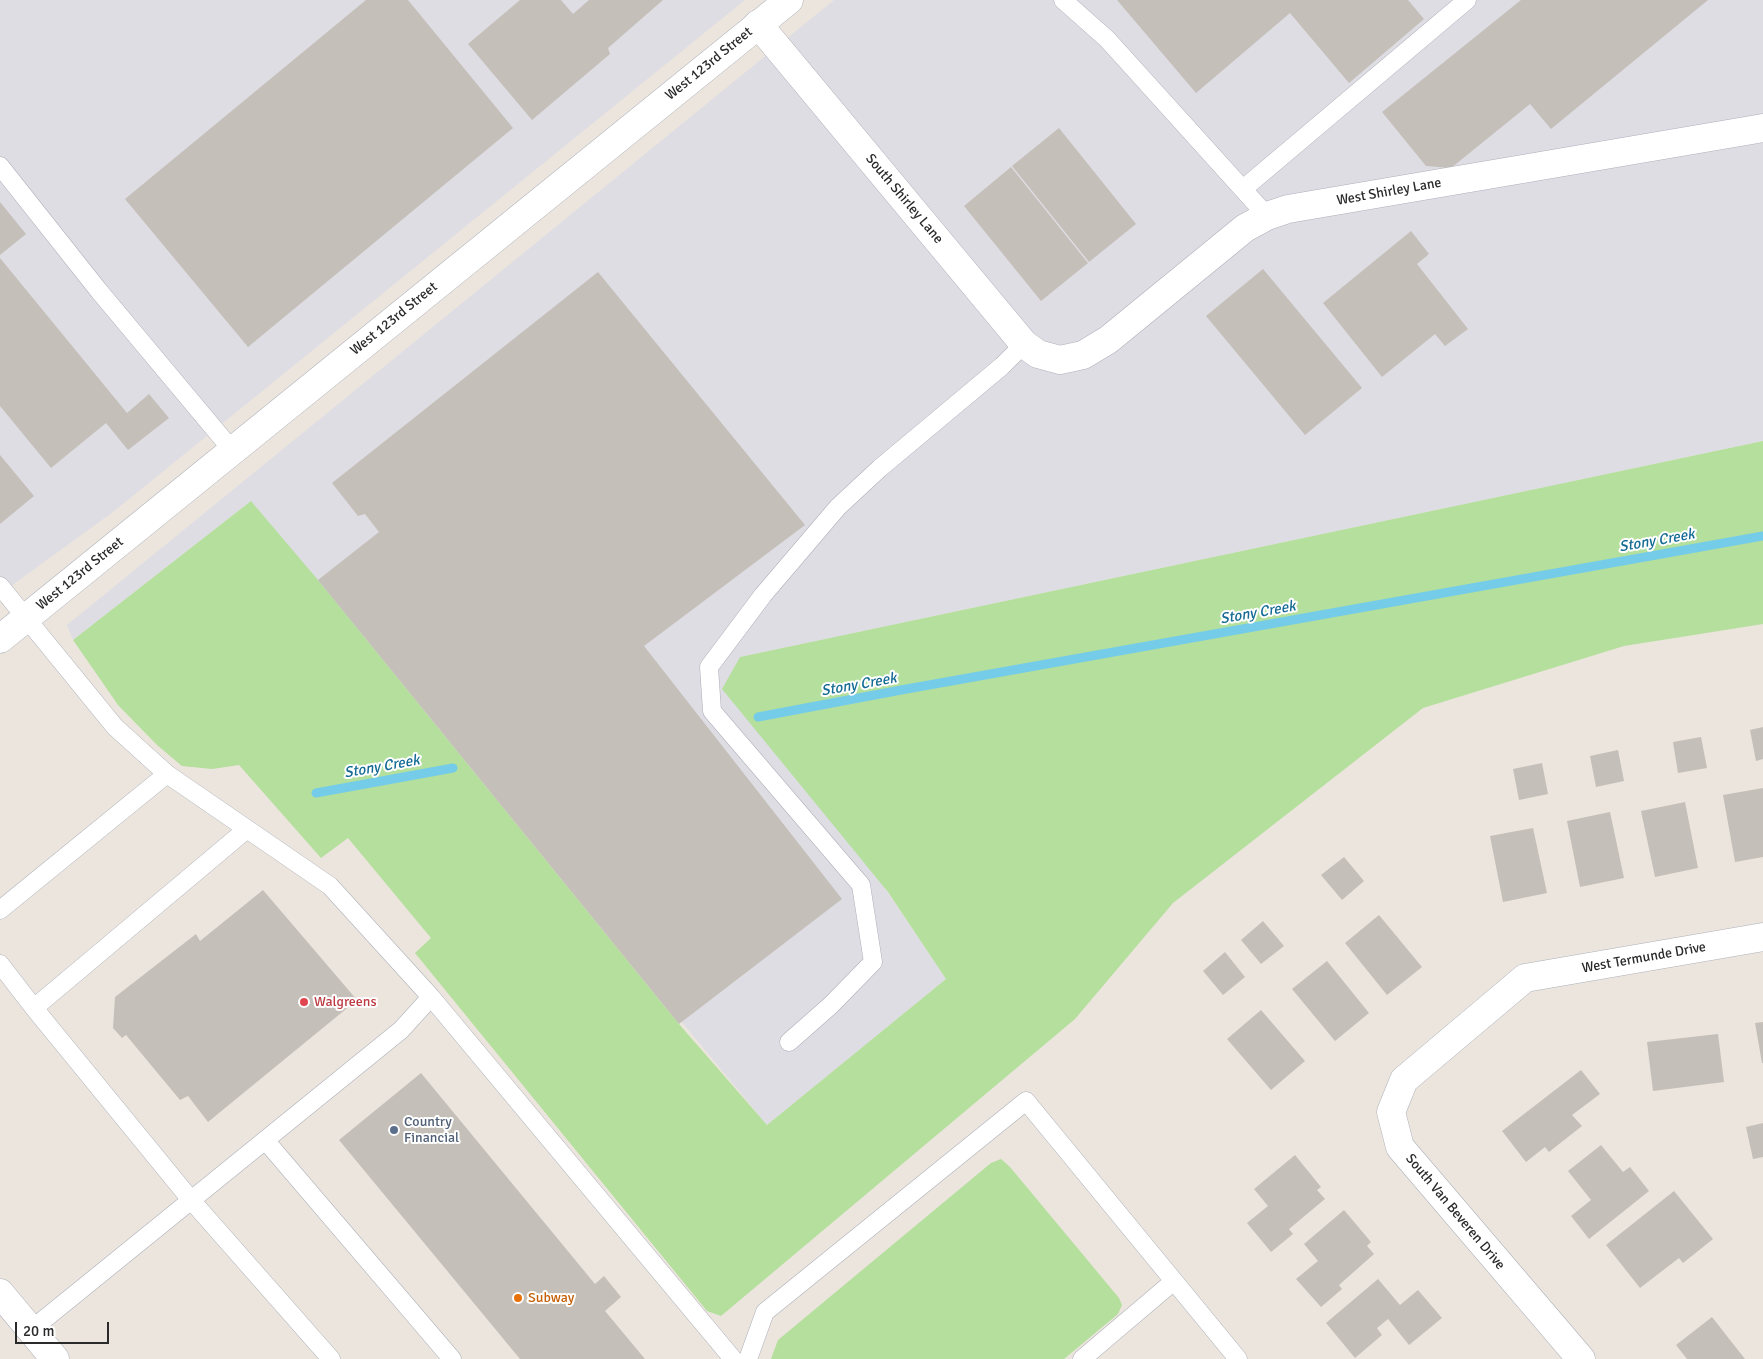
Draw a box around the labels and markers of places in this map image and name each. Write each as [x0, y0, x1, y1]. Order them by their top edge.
place label: Walgreens [314, 994, 377, 1010]
marker: Walgreens [298, 996, 310, 1008]
place label: Country Financial [404, 1114, 459, 1146]
marker: Country Financial [388, 1124, 400, 1136]
place label: Subway [528, 1290, 574, 1306]
marker: Subway [512, 1292, 524, 1304]

